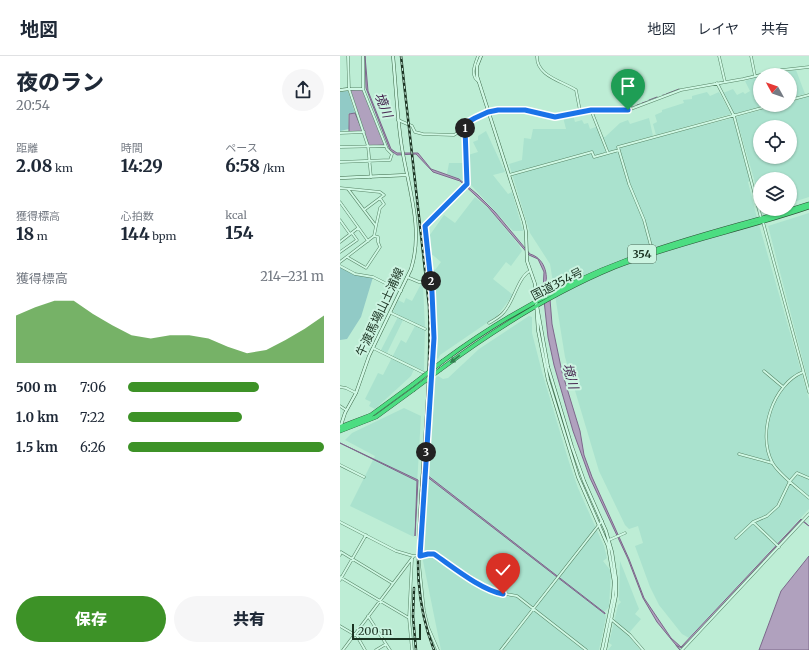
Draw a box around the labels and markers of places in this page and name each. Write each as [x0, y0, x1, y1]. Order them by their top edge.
pin [611, 69, 645, 110]
pin: 1 [455, 118, 475, 138]
pin: 2 [421, 271, 441, 291]
pin: 3 [416, 442, 436, 462]
pin [486, 553, 520, 594]

